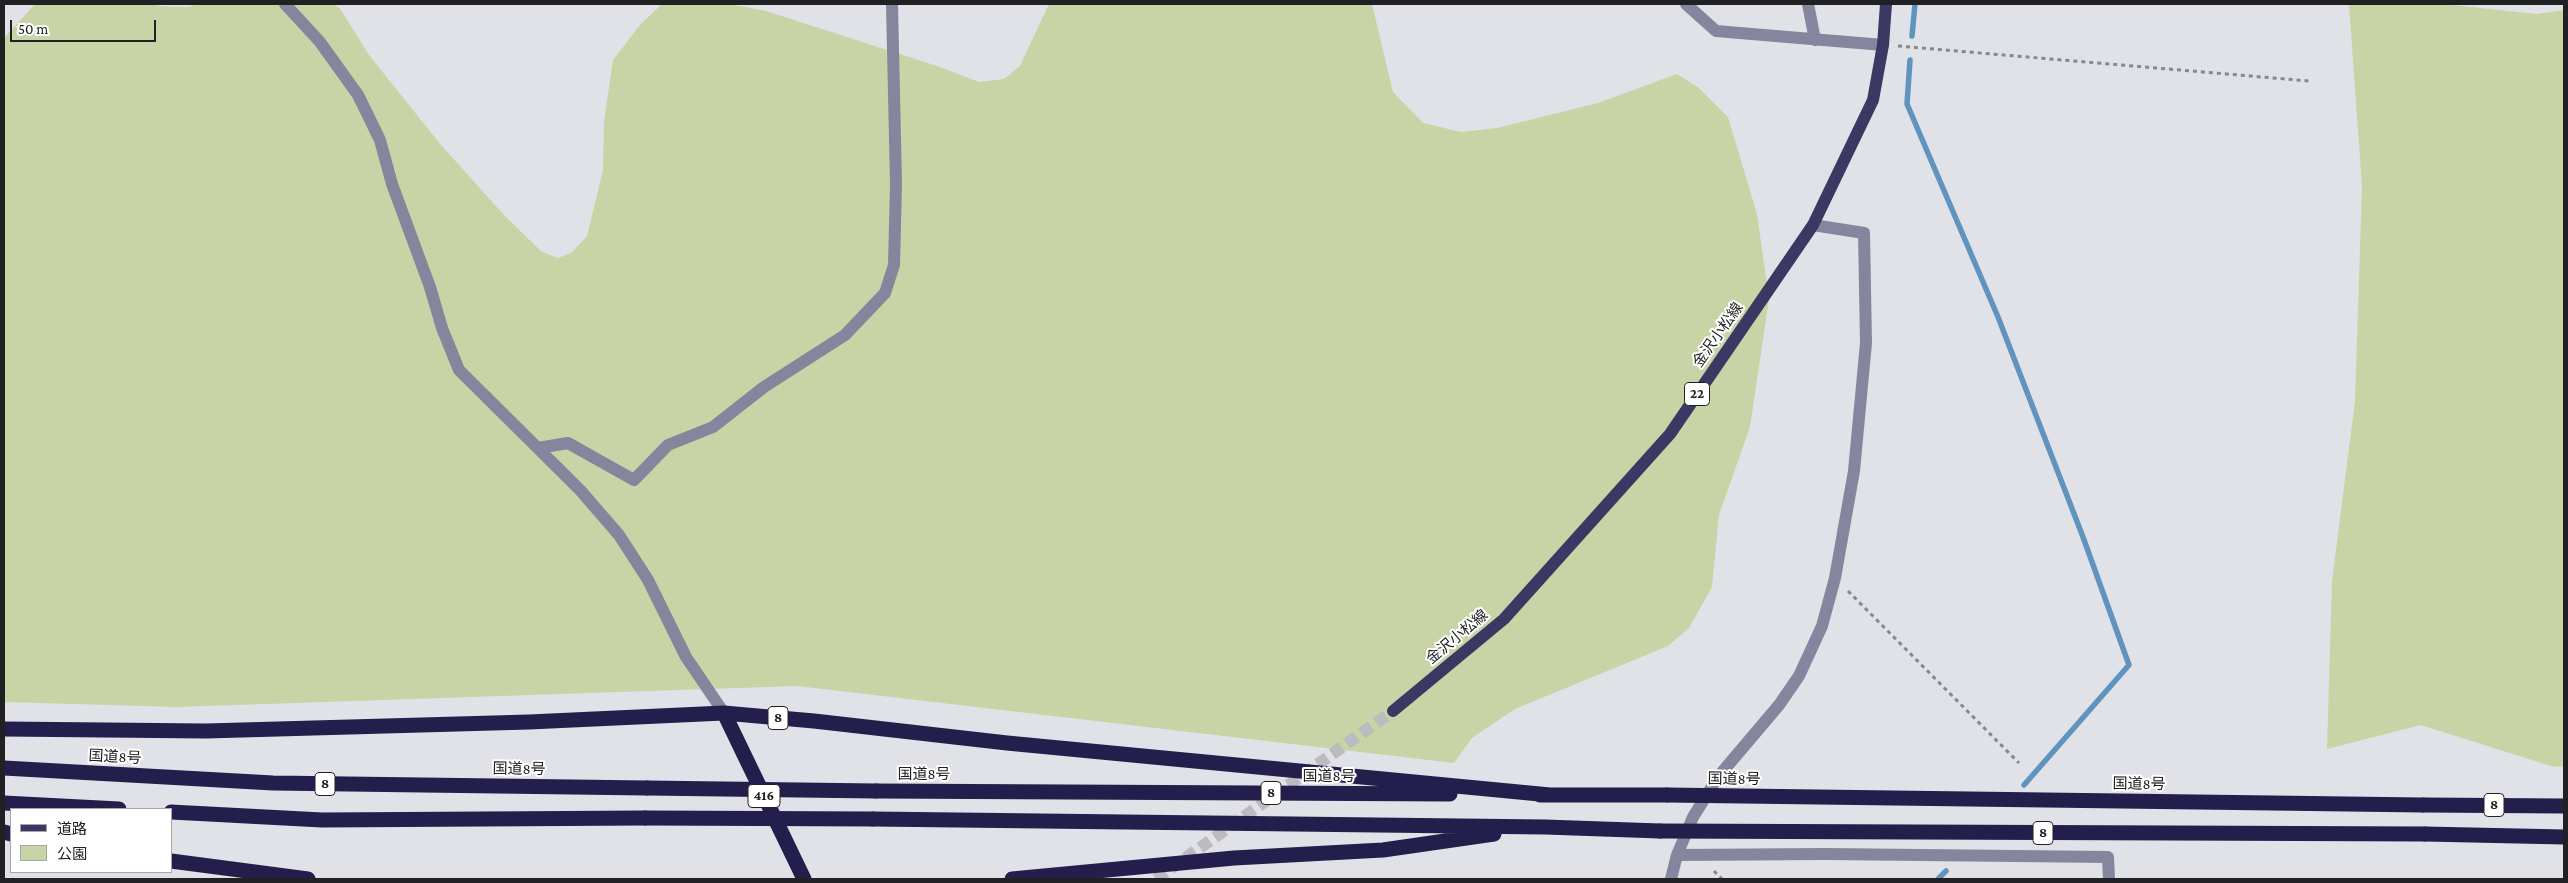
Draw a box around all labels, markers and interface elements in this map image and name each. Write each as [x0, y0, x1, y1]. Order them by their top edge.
scale bar [12, 10, 159, 42]
text: 50 m [18, 21, 48, 37]
street label: 金沢小松線 [1689, 299, 1747, 371]
road number: 22 [1684, 382, 1710, 406]
street label: 金沢小松線 [1422, 606, 1492, 668]
road number: 8 [768, 706, 788, 730]
street label: 国道8号 [88, 747, 142, 767]
street label: 国道8号 [492, 760, 546, 778]
street label: 国道8号 [897, 765, 951, 783]
street label: 国道8号 [1302, 767, 1356, 785]
street label: 国道8号 [1707, 770, 1761, 788]
road number: 8 [315, 772, 335, 796]
street label: 国道8号 [2112, 775, 2166, 793]
road number: 8 [1261, 781, 1281, 804]
road number: 416 [748, 784, 780, 808]
road number: 8 [2484, 794, 2504, 816]
legend [10, 808, 172, 873]
text: 道路 [57, 821, 87, 837]
road number: 8 [2033, 821, 2053, 844]
text: 公園 [57, 846, 87, 862]

